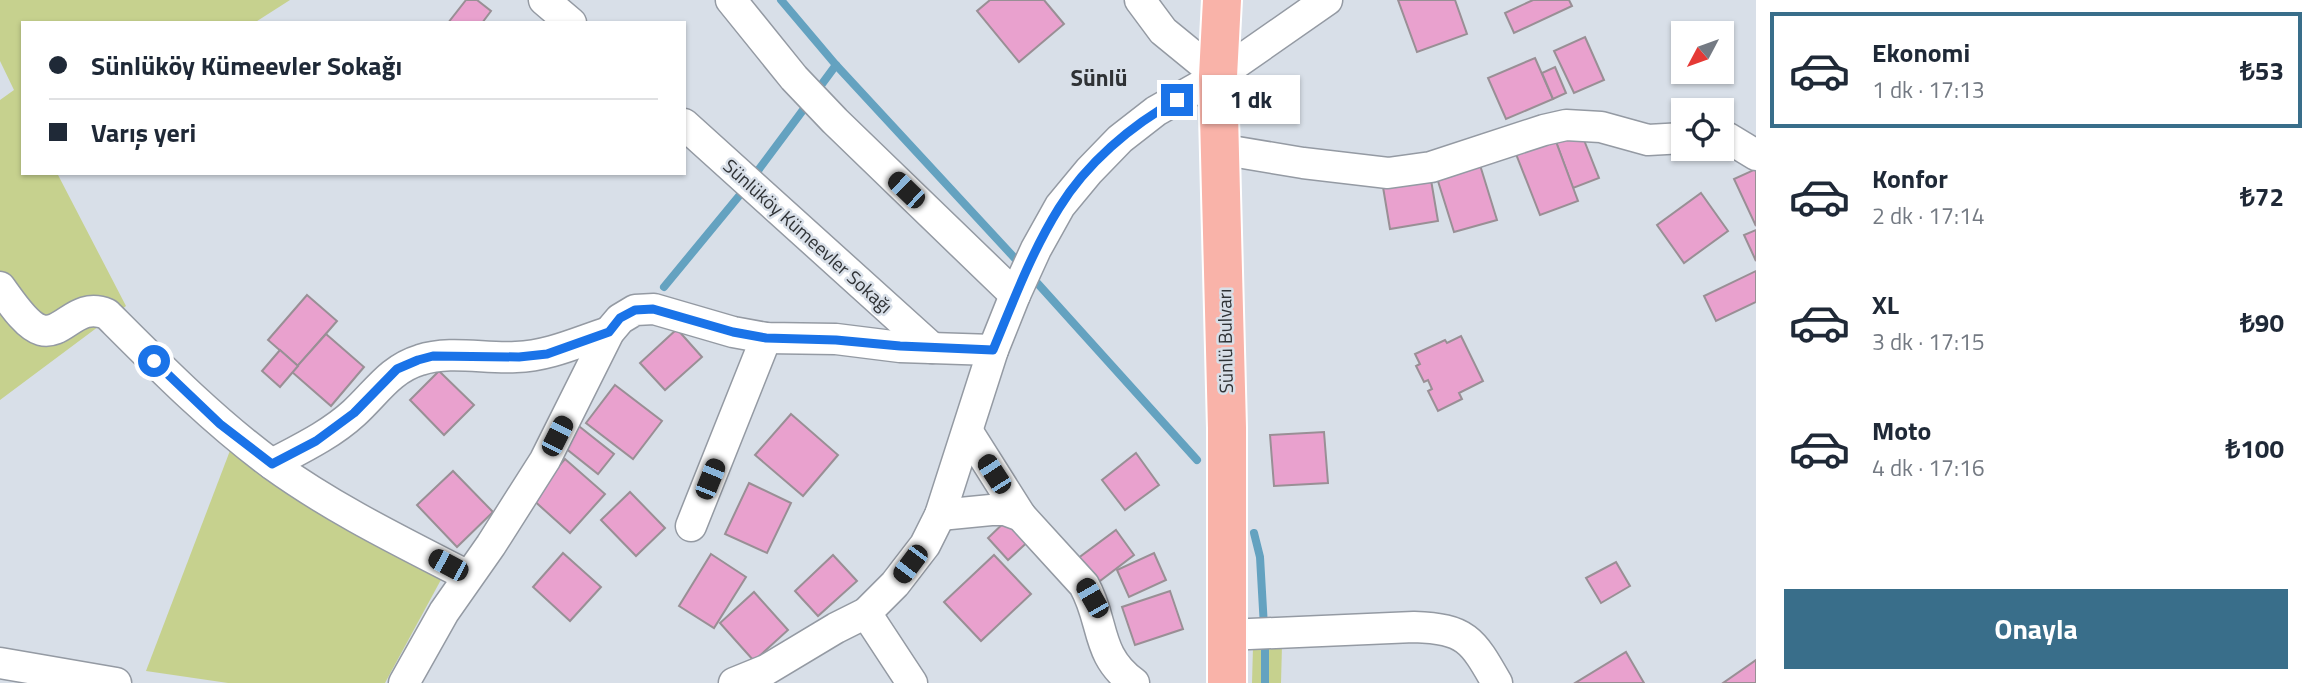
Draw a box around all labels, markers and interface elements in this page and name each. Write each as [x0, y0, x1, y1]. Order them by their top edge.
north arrow [1671, 21, 1734, 84]
map controls [1671, 21, 1734, 161]
text: Ekonomi [1872, 33, 1970, 72]
icon: car [1788, 39, 1851, 102]
text: Sünlüköy Kümeevler Sokağı [91, 46, 402, 85]
text: ₺53 [2240, 51, 2284, 90]
district label: Sünlü [1071, 60, 1127, 95]
text: 1 dk · 17:13 [1872, 72, 1985, 107]
callout: 1 dk [1202, 76, 1300, 124]
text: 1 dk [1230, 82, 1272, 117]
route end [1161, 84, 1193, 116]
button: locate [1671, 98, 1734, 161]
text: Varış yeri [91, 113, 196, 152]
street label: Sünlüköy Kümeevler Sokağı [717, 151, 900, 320]
text: Konfor [1872, 159, 1948, 198]
icon: car [1788, 165, 1851, 228]
car [884, 168, 929, 212]
text: ₺72 [2240, 177, 2284, 216]
text: 2 dk · 17:14 [1872, 198, 1985, 233]
text: XL [1872, 285, 1899, 324]
street label: Sünlü Bulvarı [1209, 288, 1240, 394]
icon: car [1788, 291, 1851, 354]
text: ₺90 [2240, 303, 2284, 342]
text: 3 dk · 17:15 [1872, 324, 1985, 359]
route start [138, 345, 170, 377]
text: Moto [1872, 411, 1931, 450]
car [539, 413, 576, 459]
icon: car [1788, 417, 1851, 480]
text: ₺100 [2225, 429, 2284, 468]
text: 4 dk · 17:16 [1872, 450, 1985, 485]
car [974, 451, 1015, 497]
car [693, 456, 728, 502]
car [889, 541, 932, 587]
car [425, 546, 472, 584]
car [1073, 575, 1112, 621]
button: Onayla [1784, 589, 2288, 669]

